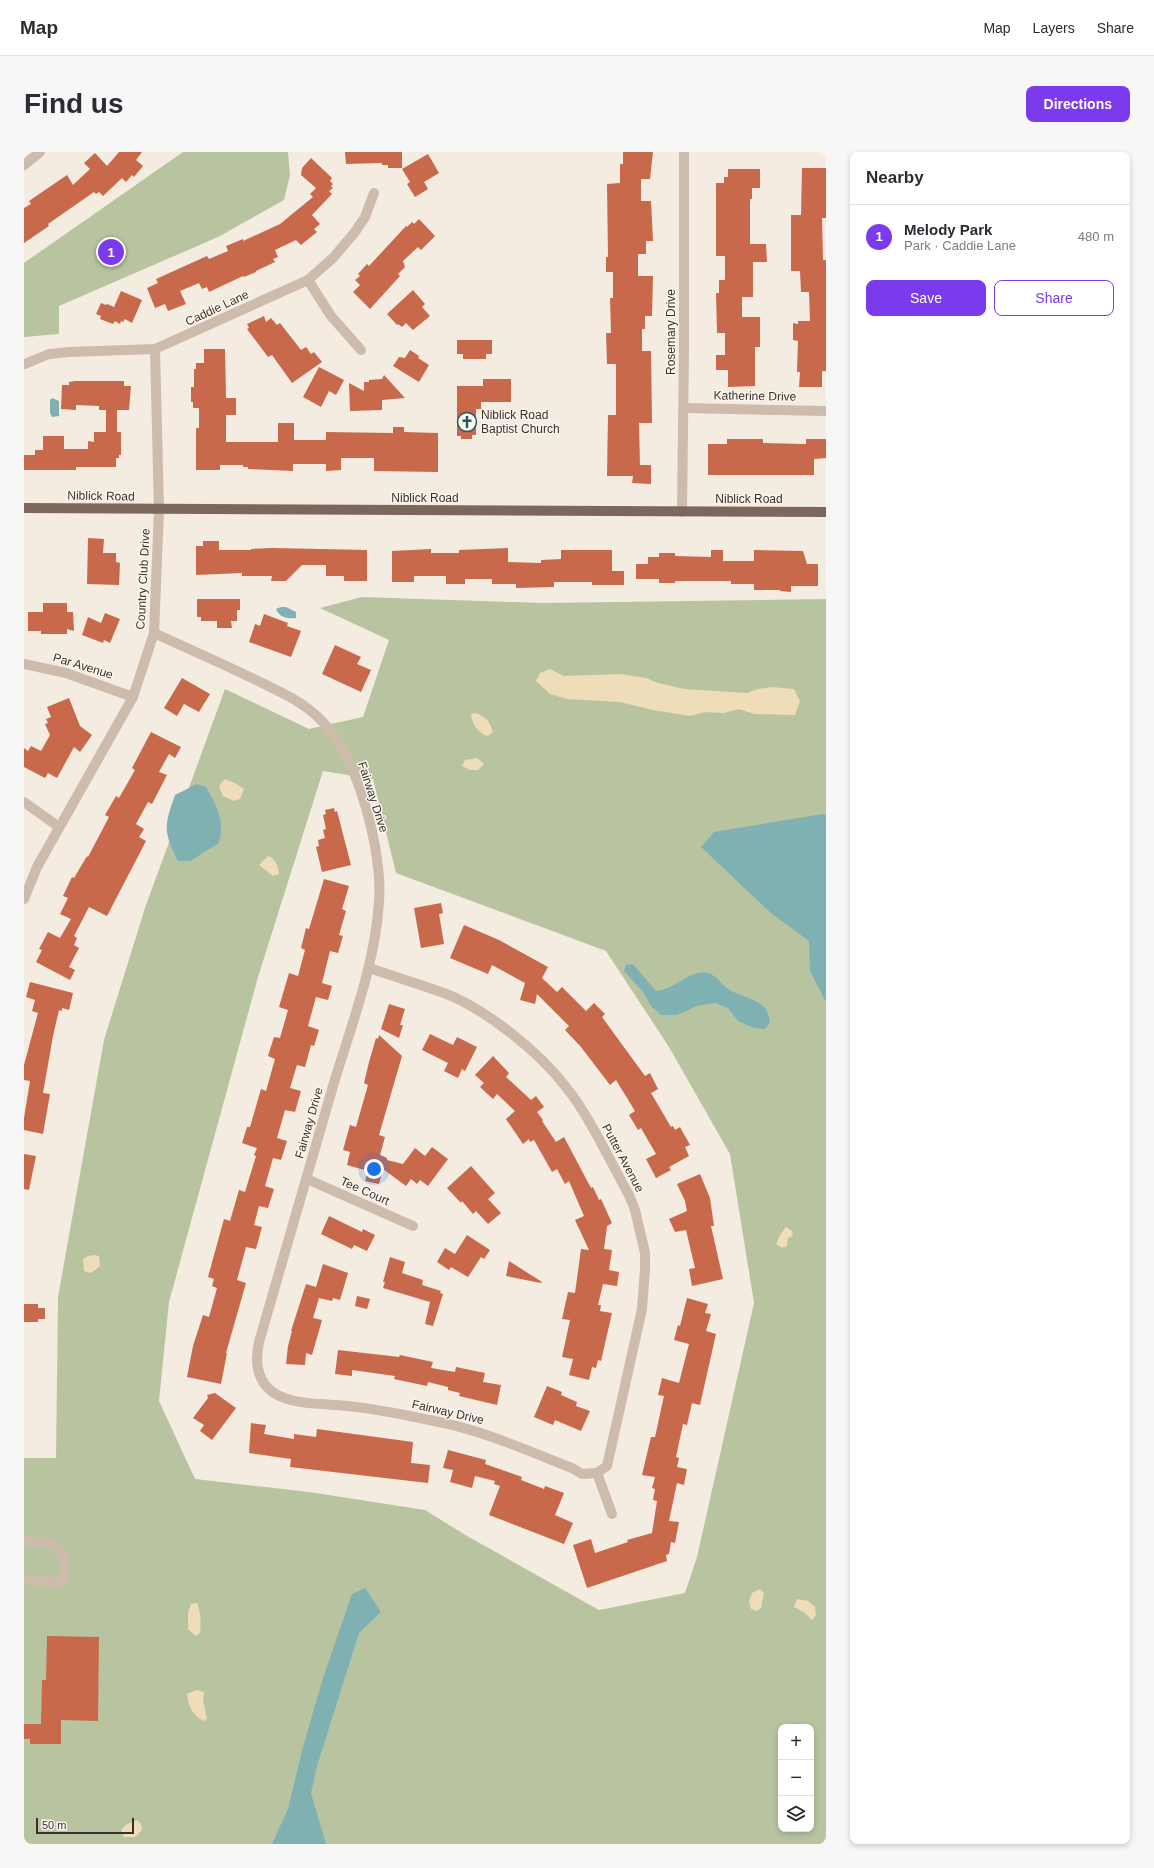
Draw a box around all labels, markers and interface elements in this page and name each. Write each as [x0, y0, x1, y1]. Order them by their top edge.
text: Map [20, 17, 58, 38]
text: Map [983, 20, 1011, 36]
text: Layers [1033, 20, 1075, 36]
text: Share [1097, 20, 1134, 36]
button: Directions [1026, 86, 1130, 122]
text: Find us [24, 88, 124, 119]
text: Nearby [866, 168, 924, 187]
text: Melody Park [904, 221, 992, 238]
text: 1 [875, 229, 883, 244]
text: 480 m [1078, 229, 1114, 244]
pin: 1 [98, 237, 124, 267]
text: Park · Caddie Lane [904, 238, 1016, 253]
button: Save [866, 280, 986, 316]
button: Share [994, 280, 1114, 316]
street label: Caddie Lane [183, 287, 251, 329]
street label: Rosemary Drive [664, 289, 678, 375]
street label: Katherine Drive [714, 388, 797, 404]
place label: Niblick Road Baptist Church [481, 408, 560, 436]
church icon: Niblick Road Baptist Church [456, 411, 478, 433]
street label: Niblick Road [67, 488, 135, 504]
street label: Niblick Road [391, 491, 459, 505]
street label: Niblick Road [715, 492, 783, 506]
street label: Country Club Drive [133, 528, 153, 630]
street label: Par Avenue [51, 650, 115, 682]
street label: Fairway Drive [355, 760, 391, 834]
street label: Fairway Drive [292, 1086, 326, 1160]
street label: Putter Avenue [599, 1122, 647, 1195]
your location [364, 1159, 384, 1179]
street label: Tee Court [338, 1174, 392, 1208]
street label: Fairway Drive [411, 1397, 486, 1427]
map controls [778, 1724, 814, 1832]
button: + [778, 1724, 814, 1760]
button: − [778, 1760, 814, 1796]
button: layers [778, 1796, 814, 1832]
scale bar [36, 1816, 134, 1835]
text: 50 m [42, 1819, 66, 1831]

